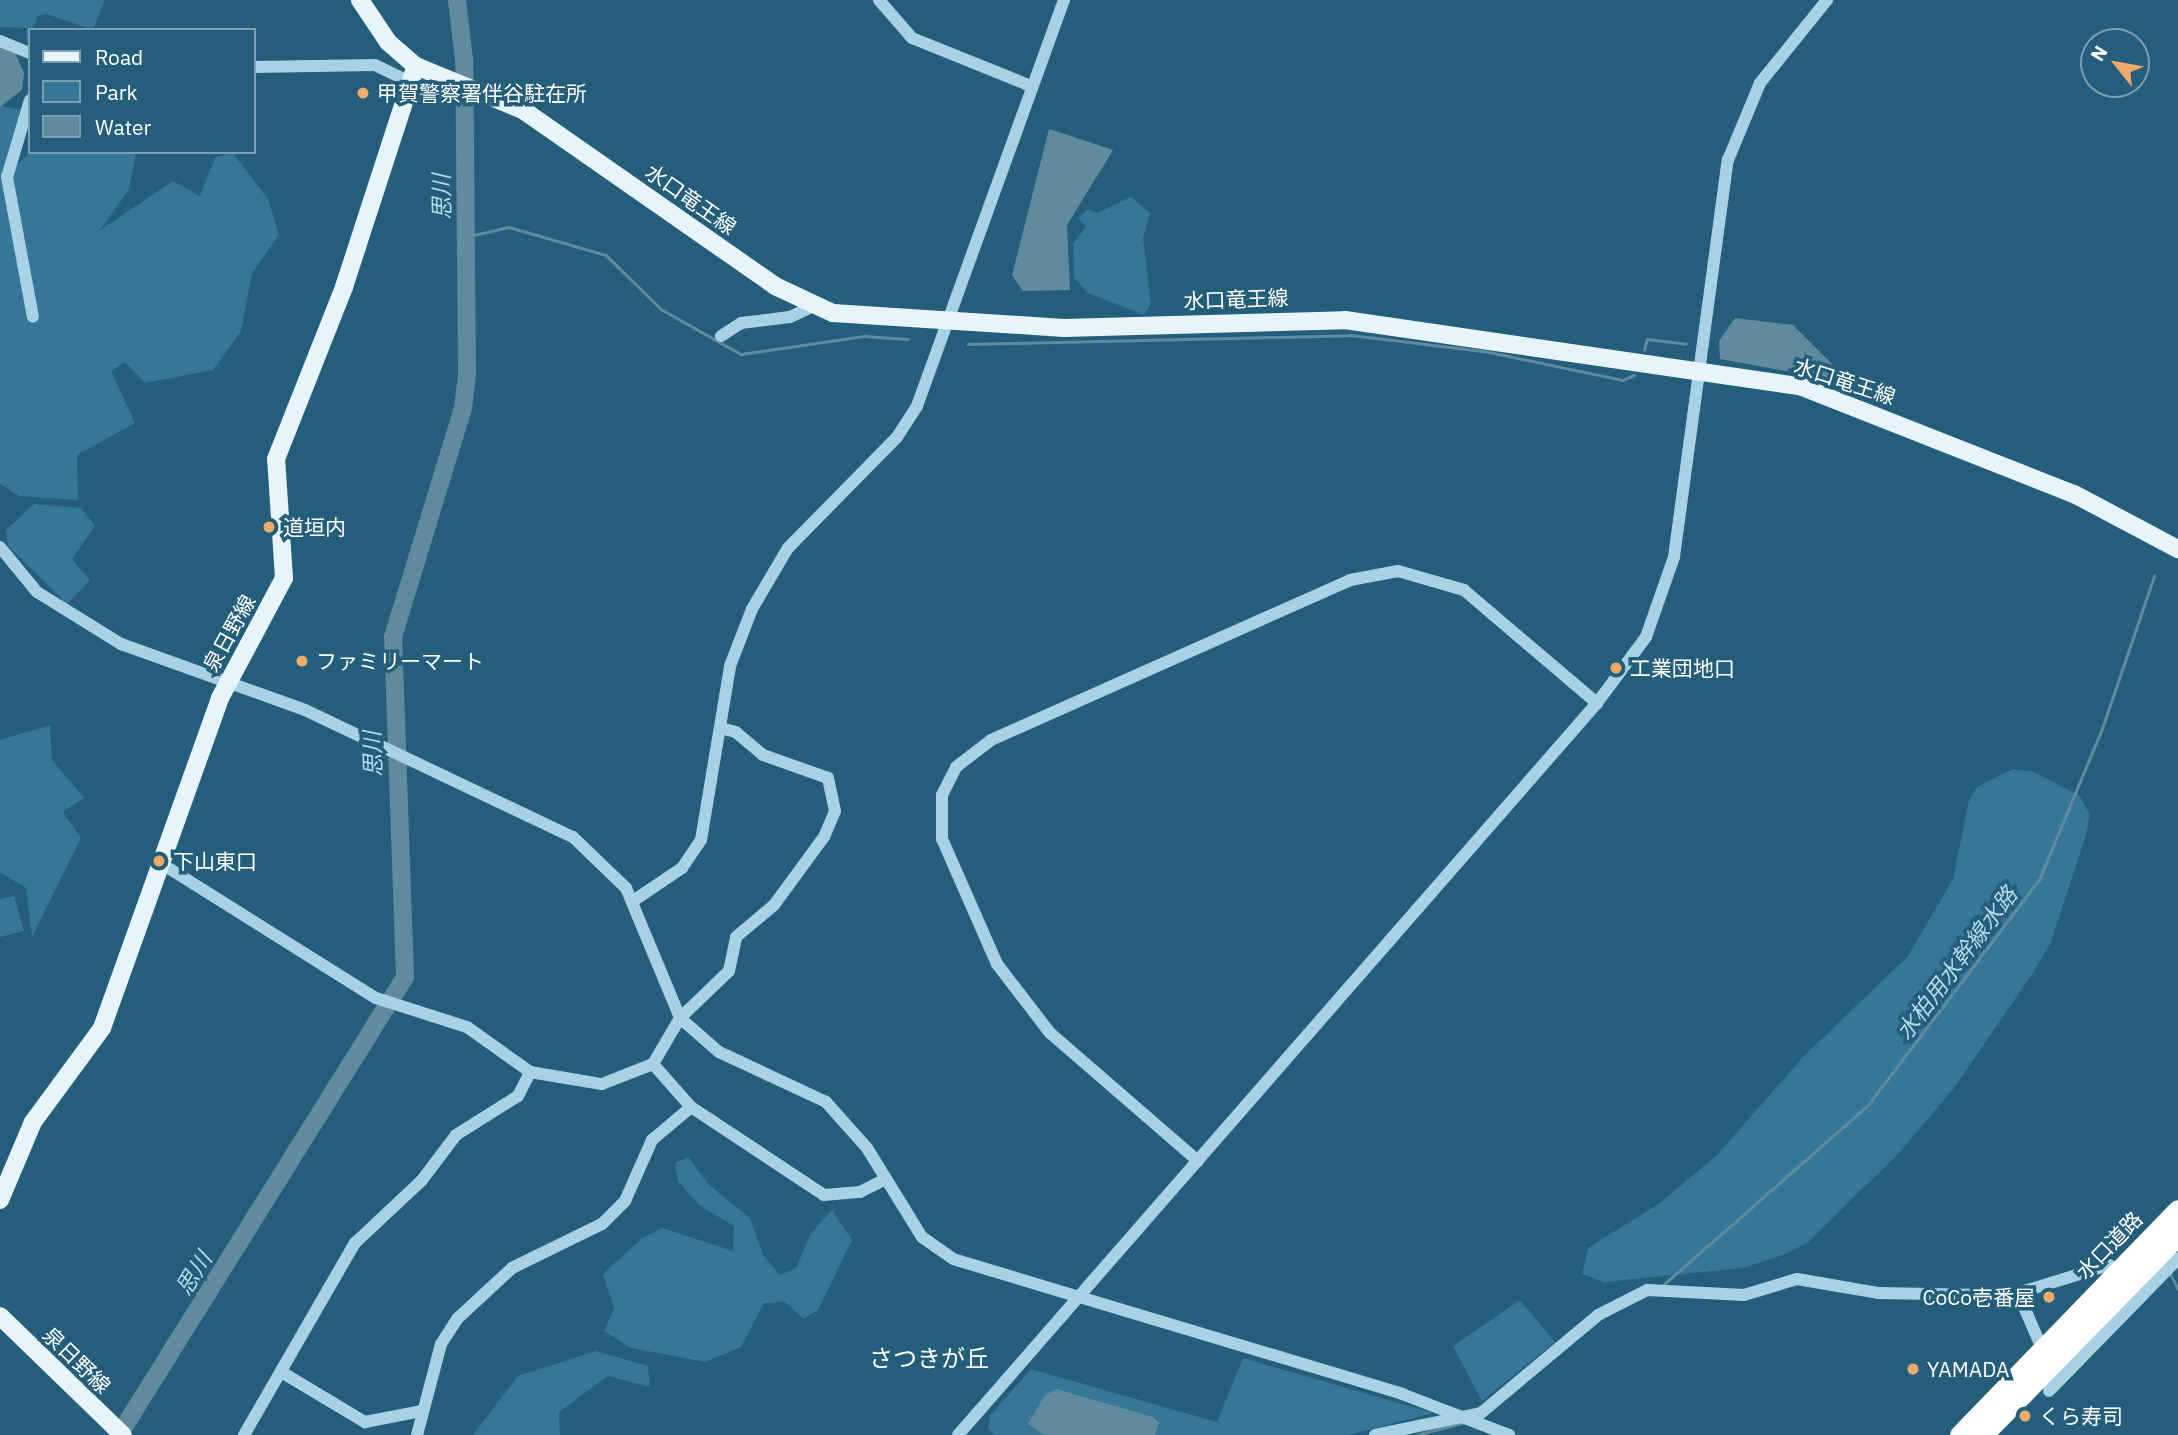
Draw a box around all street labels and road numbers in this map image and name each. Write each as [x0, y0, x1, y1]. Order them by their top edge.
street label: 水口竜王線 [641, 159, 741, 239]
street label: 水口竜王線 [1183, 285, 1289, 313]
street label: 水口竜王線 [1791, 353, 1899, 409]
street label: 泉日野線 [198, 590, 260, 676]
street label: 水口道路 [2071, 1206, 2147, 1284]
street label: 泉日野線 [38, 1322, 116, 1398]

